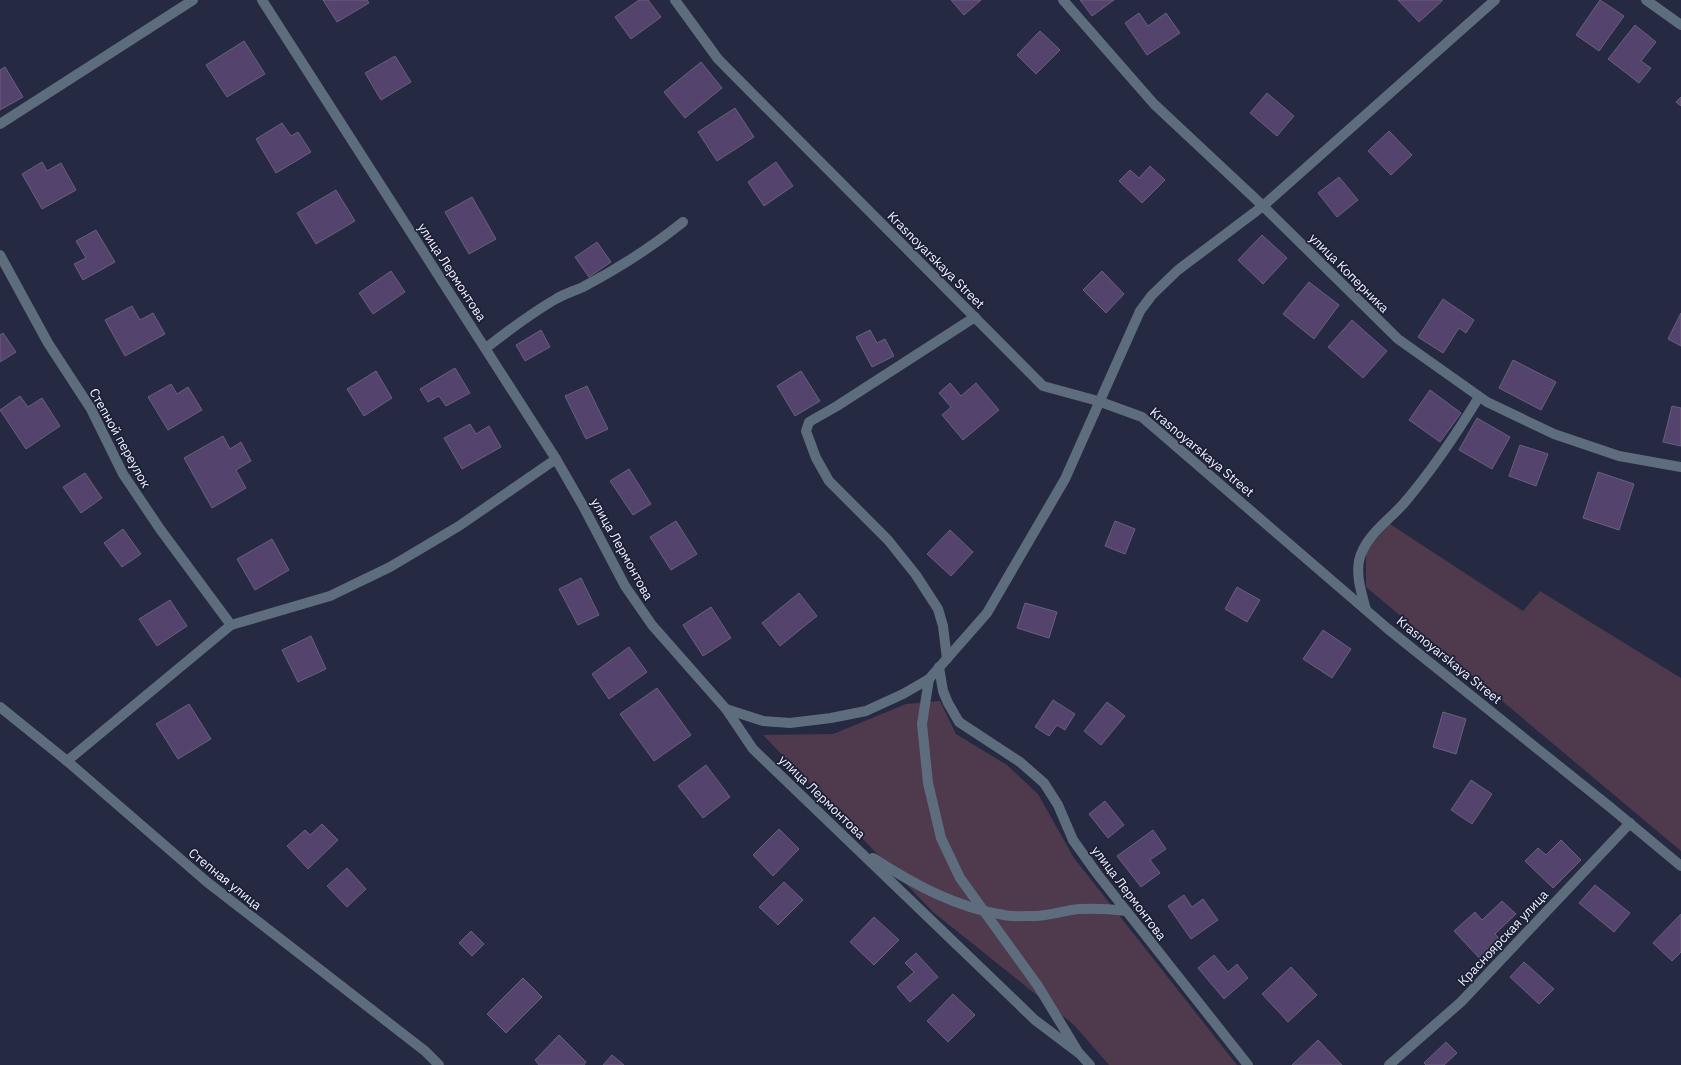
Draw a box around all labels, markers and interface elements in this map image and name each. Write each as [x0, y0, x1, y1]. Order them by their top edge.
street label: Krasnoyarskaya Street [884, 208, 988, 312]
street label: улица Лермонтова [414, 220, 490, 324]
street label: улица Коперника [1306, 230, 1393, 317]
street label: Степной переулок [86, 385, 154, 491]
street label: Krasnoyarskaya Street [1146, 403, 1258, 501]
street label: улица Лермонтова [587, 495, 657, 603]
street label: Krasnoyarskaya Street [1393, 612, 1505, 708]
street label: улица Лермонтова [775, 751, 869, 843]
street label: улица Лермонтова [1088, 842, 1170, 944]
street label: Степная улица [185, 844, 265, 914]
street label: Красноярская улица [1454, 886, 1552, 990]

